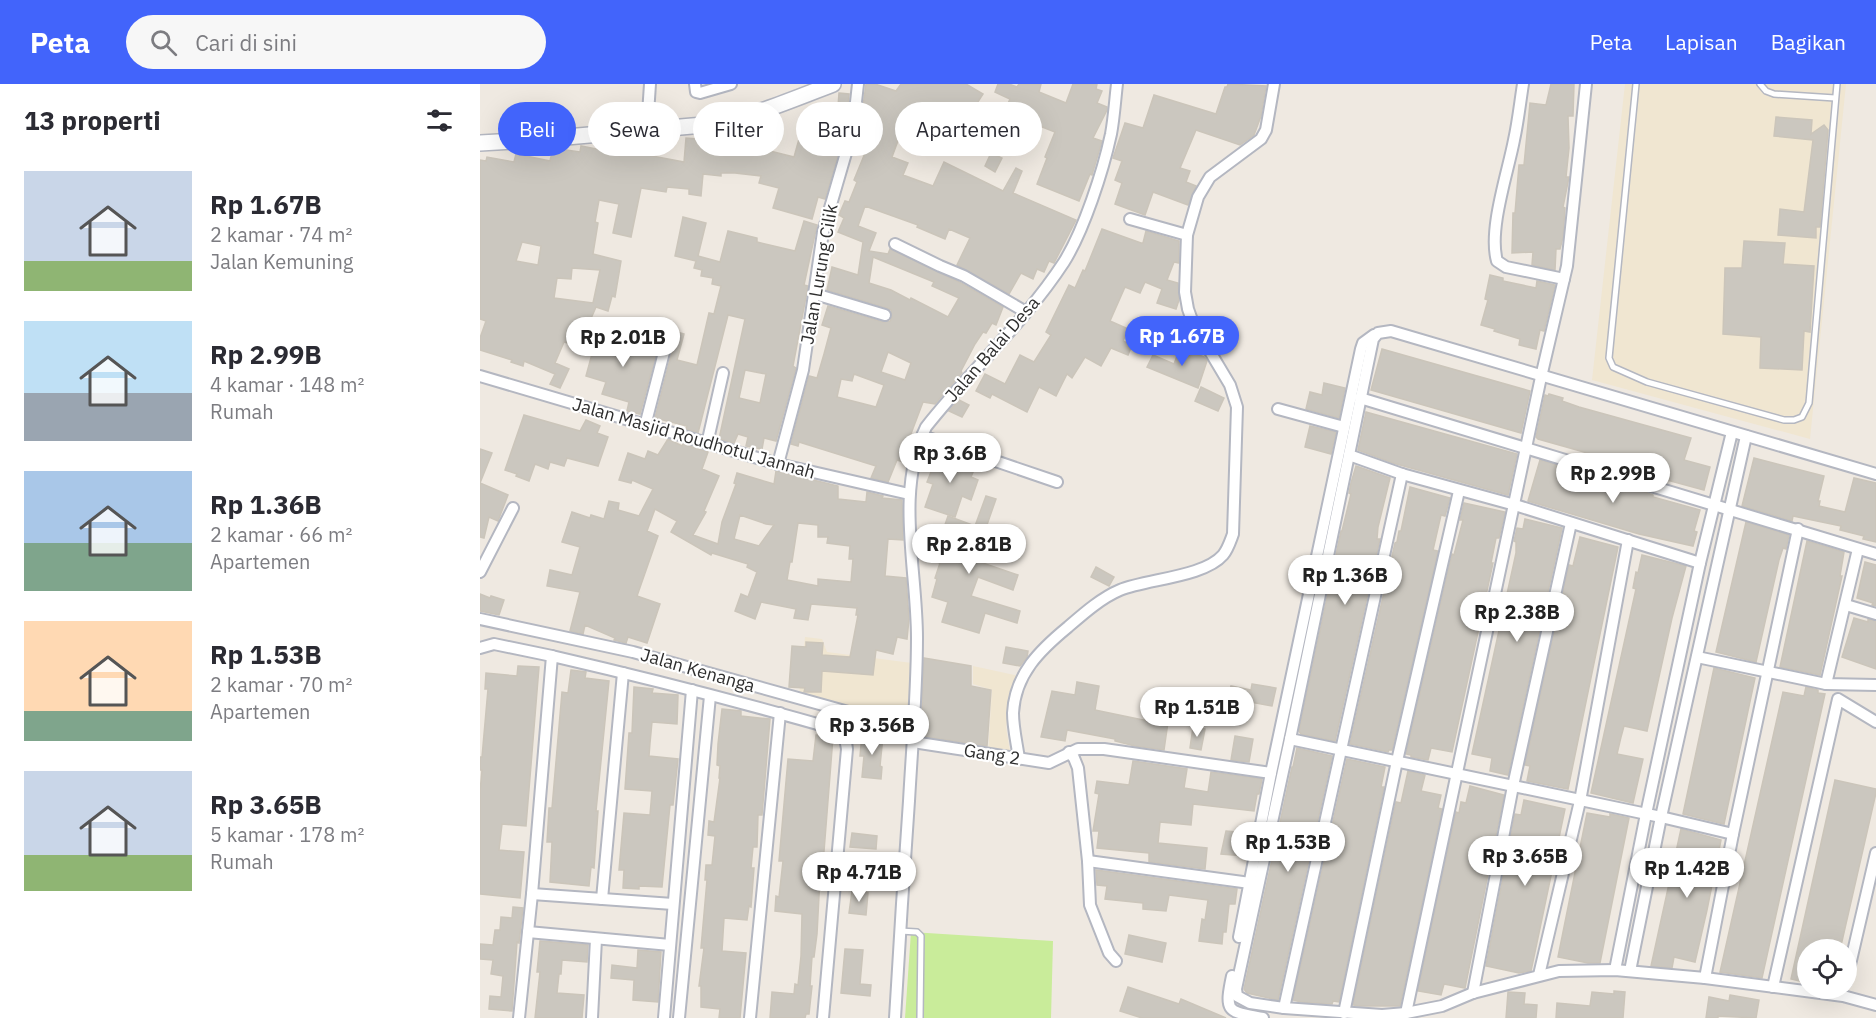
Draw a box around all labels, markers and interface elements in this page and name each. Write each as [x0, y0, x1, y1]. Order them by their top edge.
search box [126, 15, 546, 69]
text: Peta [30, 24, 90, 61]
icon: search [147, 26, 180, 59]
text: Cari di sini [195, 28, 297, 57]
text: Peta [1590, 28, 1632, 56]
text: Lapisan [1665, 28, 1738, 56]
text: Bagikan [1771, 28, 1846, 56]
chip: Beli [498, 102, 576, 156]
chip: Sewa [588, 102, 681, 156]
chip: Filter [693, 102, 784, 156]
chip: Baru [796, 102, 883, 156]
chip: Apartemen [895, 102, 1042, 156]
text: 13 properti [24, 103, 161, 137]
icon: filters [423, 104, 456, 137]
text: Rp 1.67B [210, 187, 322, 221]
icon: home [72, 195, 144, 267]
street label: Jalan Lurung Cilik [795, 201, 843, 346]
text: 2 kamar · 74 m² [210, 221, 352, 248]
text: Jalan Kemuning [210, 248, 353, 275]
street label: Jalan Balai Desa [940, 291, 1044, 407]
pin: Rp 1.67B [1120, 316, 1244, 367]
pin: Rp 2.01B [561, 317, 685, 368]
text: Rp 1.67B [1139, 322, 1225, 349]
text: Rp 2.01B [580, 323, 666, 350]
text: Rp 2.99B [210, 337, 322, 371]
icon: home [72, 345, 144, 417]
text: 4 kamar · 148 m² [210, 371, 364, 398]
street label: Jalan Masjid Roudhotul Jannah [570, 392, 818, 484]
text: Rumah [210, 398, 274, 425]
pin: Rp 3.6B [895, 433, 1005, 484]
text: Rp 3.6B [913, 439, 987, 466]
pin: Rp 2.99B [1551, 453, 1675, 504]
text: Rp 2.99B [1570, 459, 1656, 486]
text: Rp 1.36B [210, 487, 322, 521]
icon: home [72, 495, 144, 567]
text: 2 kamar · 66 m² [210, 521, 352, 548]
pin: Rp 2.81B [907, 524, 1031, 575]
text: Rp 2.81B [926, 530, 1012, 557]
text: Apartemen [210, 548, 310, 575]
pin: Rp 1.36B [1283, 555, 1407, 606]
text: Rp 1.36B [1302, 561, 1388, 588]
pin: Rp 2.38B [1455, 592, 1579, 643]
text: Rp 2.38B [1474, 598, 1560, 625]
text: Rp 1.53B [210, 637, 322, 671]
street label: Jalan Kenanga [638, 643, 758, 697]
icon: home [72, 645, 144, 717]
text: 2 kamar · 70 m² [210, 671, 352, 698]
pin: Rp 1.51B [1135, 687, 1259, 738]
text: Rp 1.51B [1154, 693, 1240, 720]
text: Apartemen [210, 698, 310, 725]
pin: Rp 3.56B [810, 705, 934, 756]
text: Rp 3.56B [829, 711, 915, 738]
street label: Gang 2 [962, 738, 1022, 770]
text: Rp 3.65B [210, 787, 322, 821]
icon: home [72, 795, 144, 867]
text: 5 kamar · 178 m² [210, 821, 364, 848]
pin: Rp 1.53B [1226, 822, 1350, 873]
text: Rp 1.53B [1245, 828, 1331, 855]
pin: Rp 3.65B [1463, 836, 1587, 887]
text: Rp 3.65B [1482, 842, 1568, 869]
text: Rumah [210, 848, 274, 875]
pin: Rp 1.42B [1625, 848, 1749, 899]
pin: Rp 4.71B [797, 852, 921, 903]
text: Rp 1.42B [1644, 854, 1730, 881]
text: Rp 4.71B [816, 858, 902, 885]
map controls [1797, 939, 1857, 999]
button: locate [1797, 939, 1857, 999]

